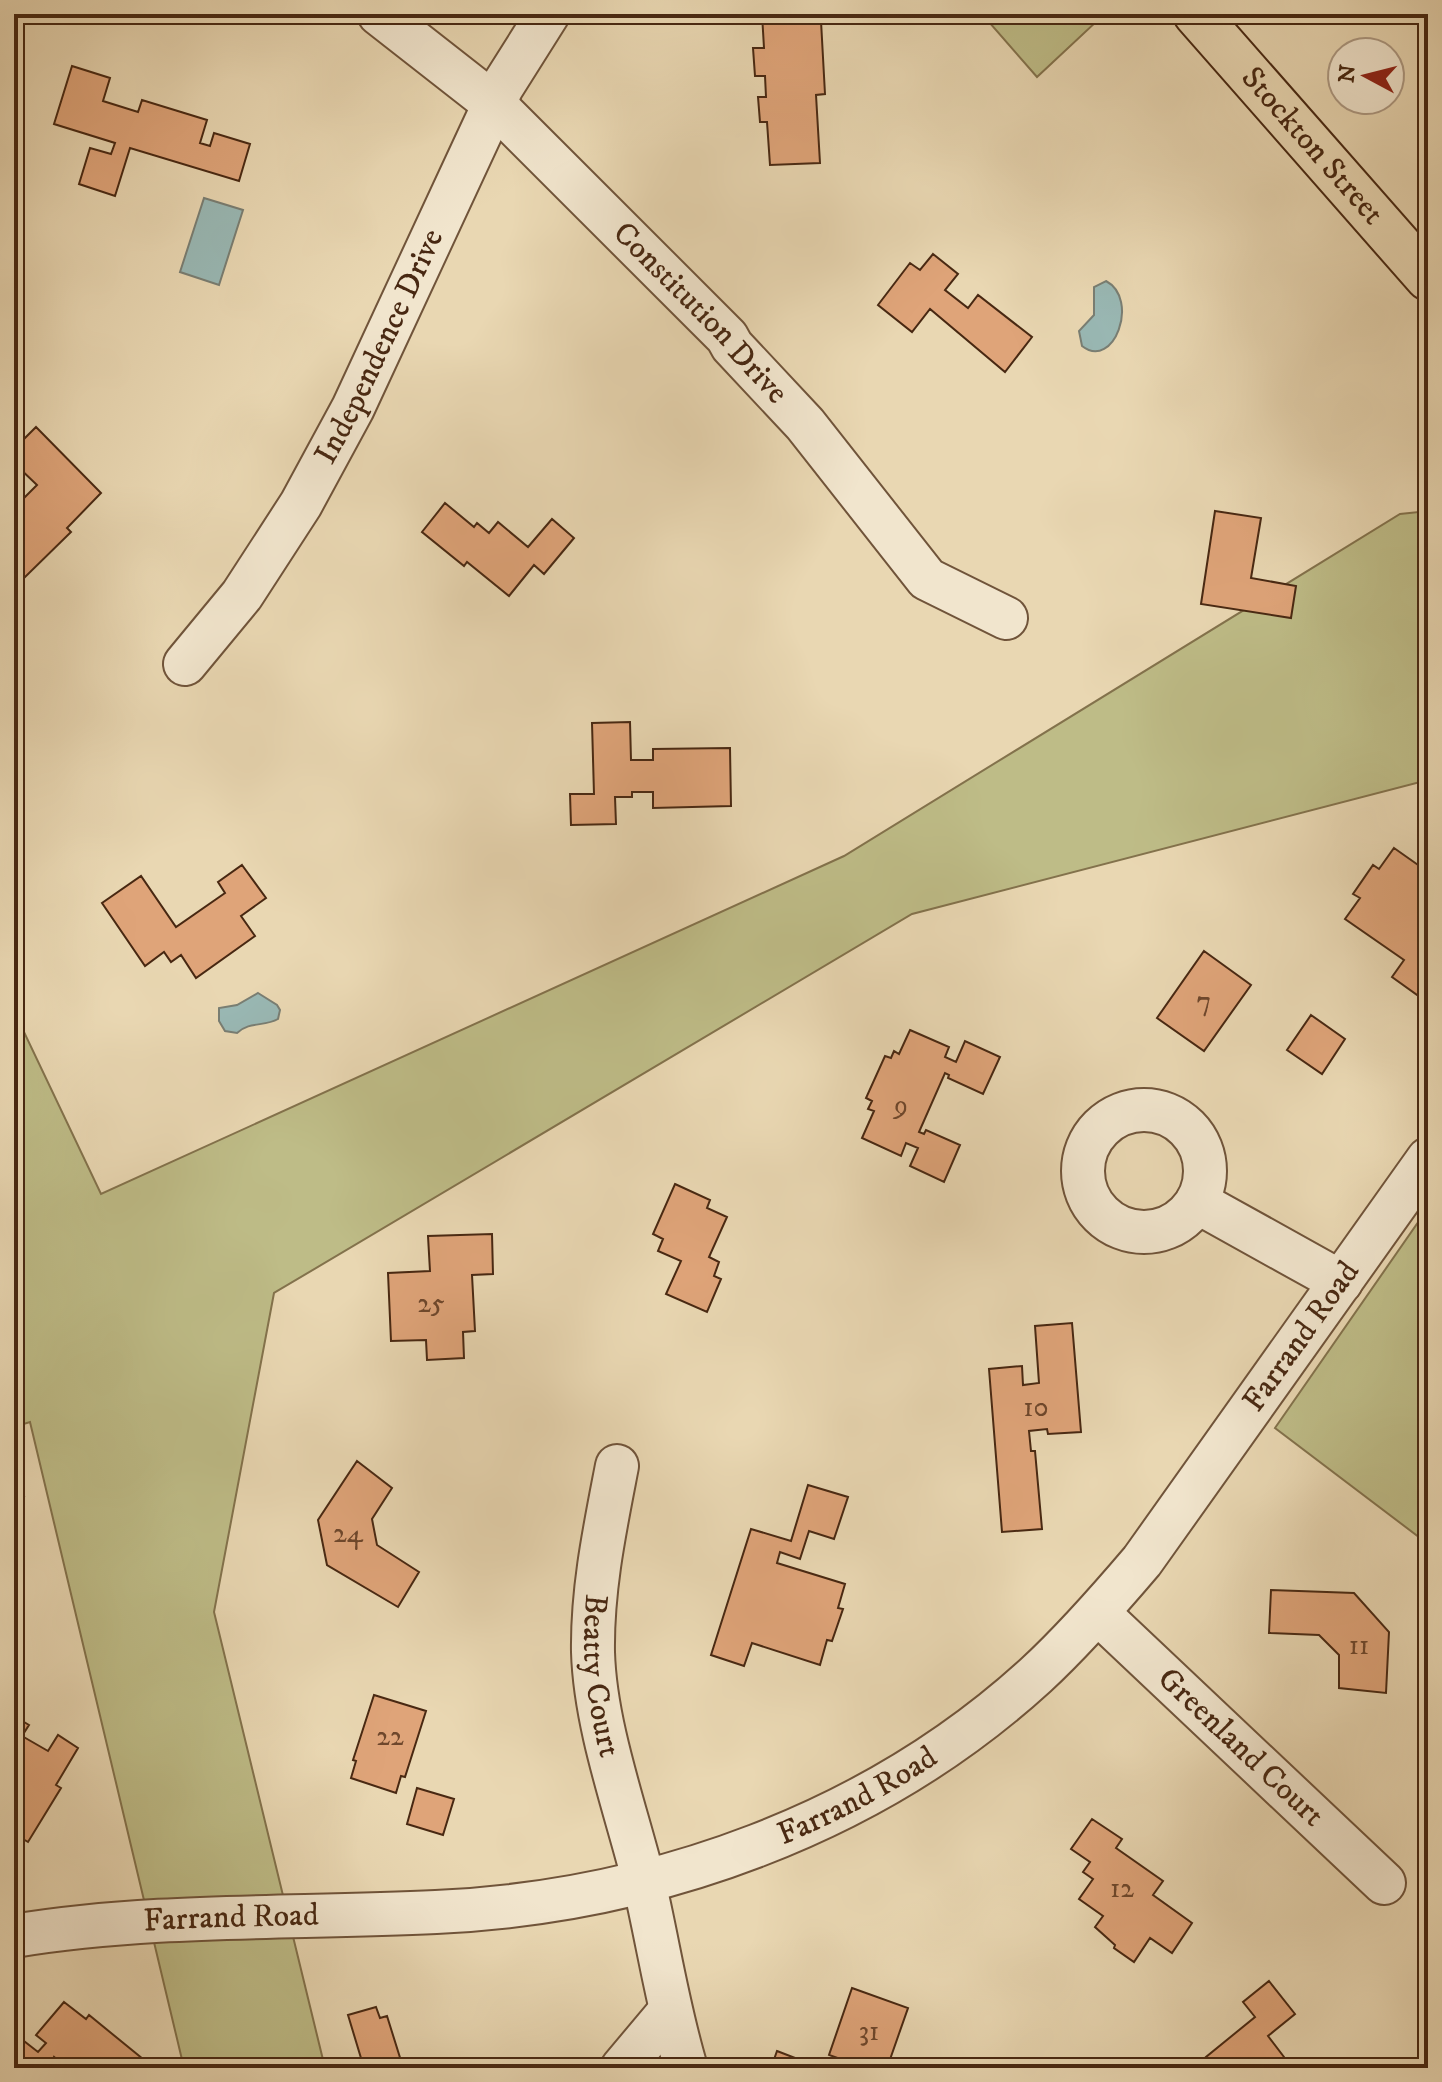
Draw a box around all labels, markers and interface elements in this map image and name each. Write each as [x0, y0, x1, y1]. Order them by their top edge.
north arrow [1326, 36, 1406, 116]
street label: Stockton Street [1232, 59, 1392, 233]
text: N [1333, 63, 1362, 84]
street label: Constitution Drive [604, 214, 796, 413]
street label: Independence Drive [306, 223, 453, 471]
house number: 7 [1197, 984, 1211, 1019]
house number: 9 [892, 1088, 908, 1123]
street label: Farrand Road [1234, 1254, 1369, 1420]
house number: 25 [417, 1286, 445, 1321]
house number: 10 [1023, 1390, 1049, 1425]
house number: 24 [333, 1516, 364, 1551]
street label: Beatty Court [573, 1592, 629, 1761]
house number: 11 [1349, 1628, 1369, 1663]
street label: Greenland Court [1149, 1659, 1332, 1836]
house number: 22 [376, 1719, 404, 1754]
street label: Farrand Road [772, 1738, 945, 1855]
house number: 12 [1110, 1871, 1134, 1906]
street label: Farrand Road [142, 1896, 319, 1942]
house number: 31 [859, 2014, 879, 2049]

